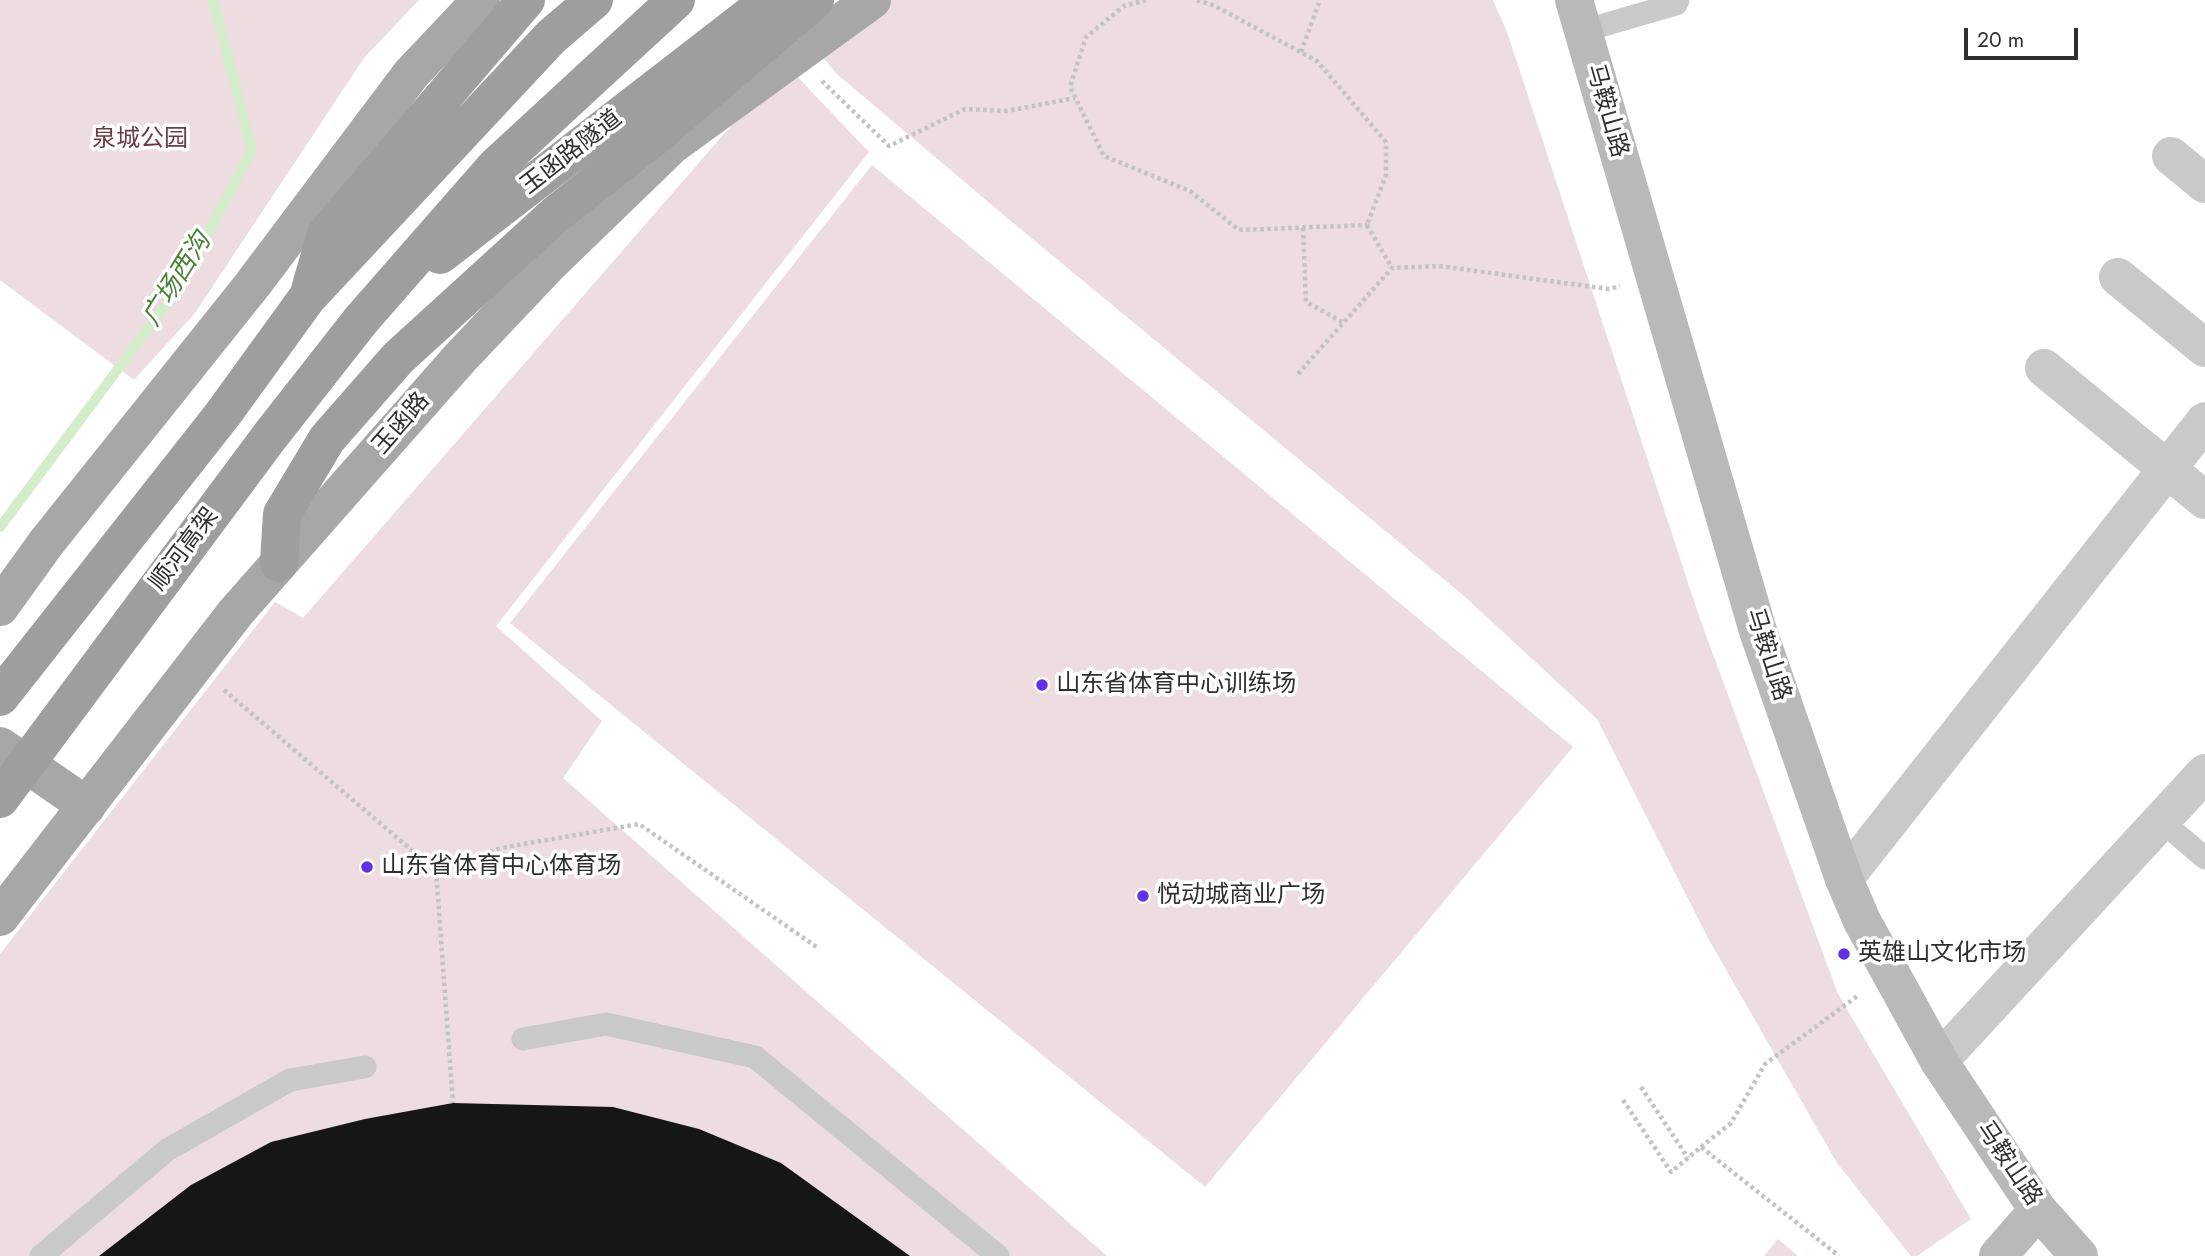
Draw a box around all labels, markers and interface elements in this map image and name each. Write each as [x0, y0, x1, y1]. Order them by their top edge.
scale bar [1967, 14, 2081, 58]
text: 20 m [1977, 25, 2024, 55]
street label: 马鞍山路 [1579, 61, 1633, 161]
street label: 玉函路隧道 [516, 105, 628, 201]
park label: 泉城公园 [92, 126, 188, 154]
water label: 广场西沟 [137, 228, 219, 332]
street label: 玉函路 [368, 387, 436, 461]
street label: 顺河高架 [145, 503, 225, 597]
street label: 马鞍山路 [1738, 605, 1796, 705]
place label: 山东省体育中心训练场 [1056, 671, 1296, 699]
marker: 山东省体育中心训练场 [1034, 677, 1050, 693]
place label: 山东省体育中心体育场 [381, 853, 621, 881]
marker: 山东省体育中心体育场 [359, 859, 375, 875]
place label: 悦动城商业广场 [1157, 882, 1325, 910]
marker: 悦动城商业广场 [1135, 888, 1151, 904]
place label: 英雄山文化市场 [1858, 940, 2026, 968]
marker: 英雄山文化市场 [1836, 946, 1852, 962]
street label: 马鞍山路 [1969, 1116, 2047, 1212]

